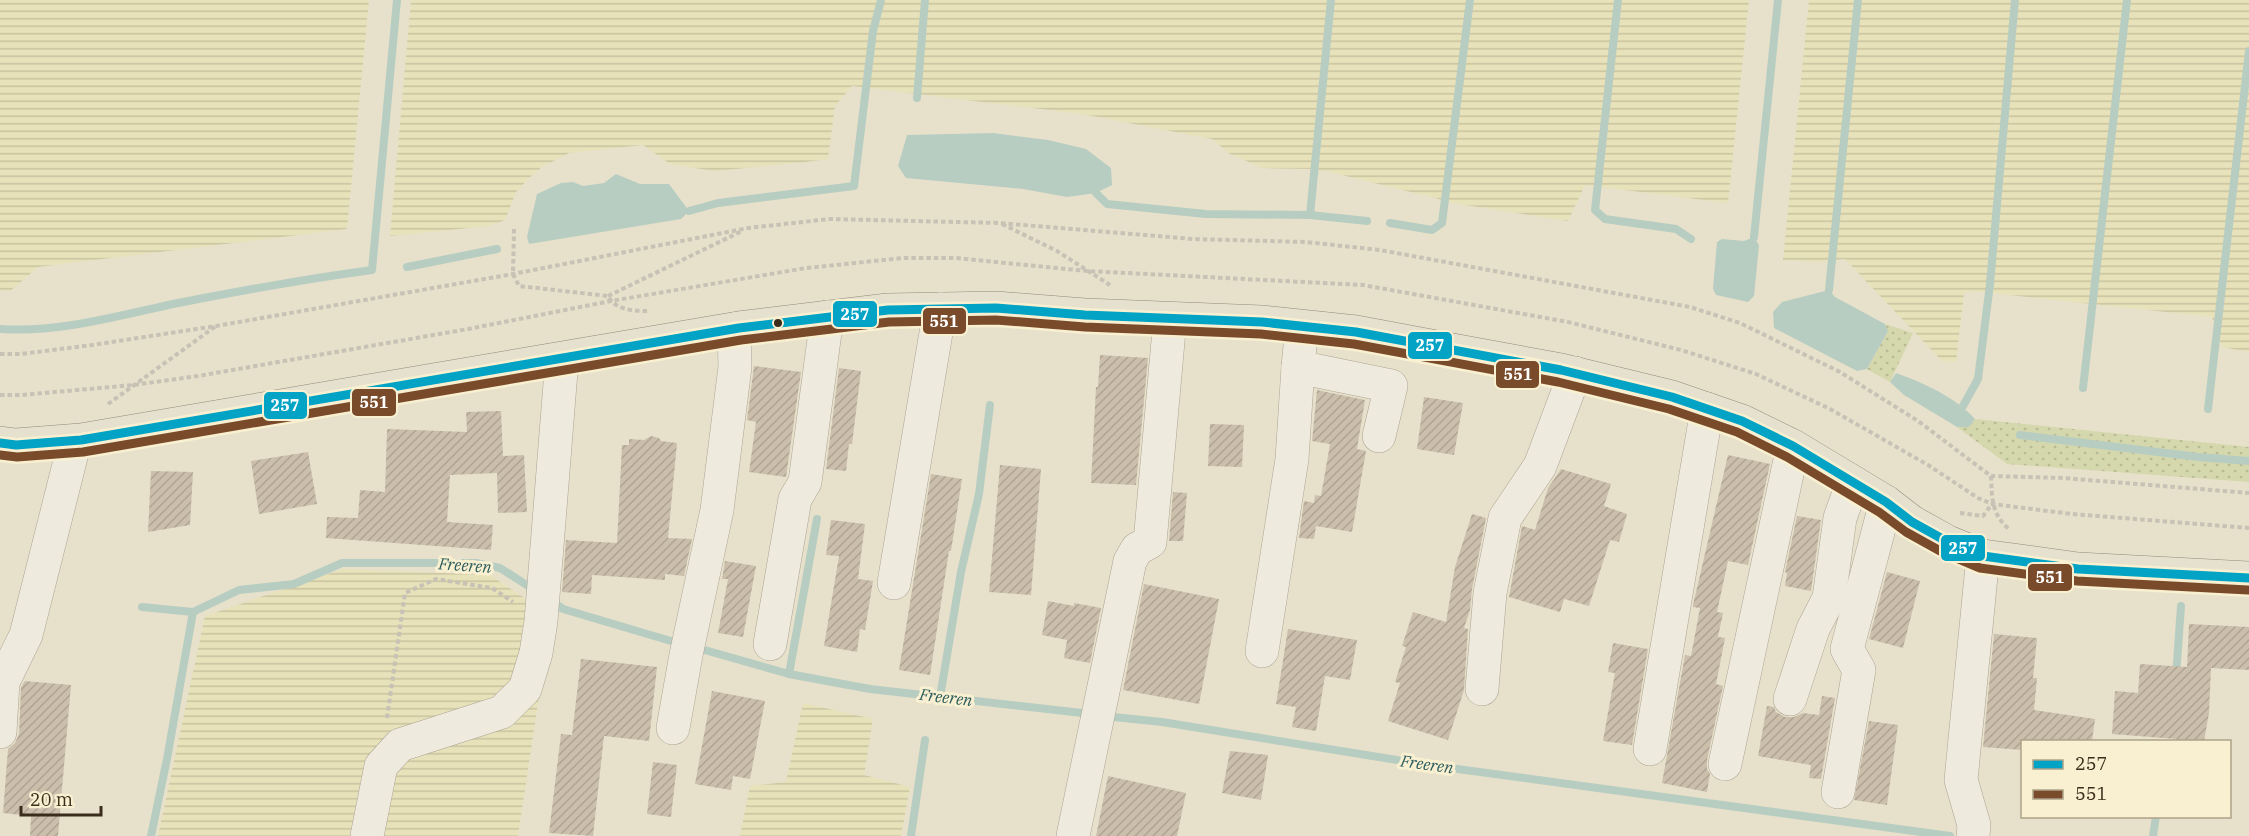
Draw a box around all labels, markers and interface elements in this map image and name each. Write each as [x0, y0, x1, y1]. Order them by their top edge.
line badge: 257 [832, 300, 878, 328]
text: 257 [841, 304, 869, 324]
line badge: 551 [922, 307, 967, 335]
text: 551 [930, 311, 958, 331]
unlabelled marker [772, 317, 784, 329]
line badge: 257 [1407, 331, 1453, 360]
text: 257 [1416, 335, 1444, 355]
line badge: 551 [1495, 360, 1540, 389]
text: 551 [1504, 364, 1532, 384]
line badge: 551 [351, 388, 397, 417]
line badge: 257 [263, 391, 308, 420]
text: 551 [360, 392, 388, 412]
text: 257 [271, 395, 299, 415]
line badge: 257 [1940, 534, 1986, 562]
text: 257 [1949, 538, 1977, 558]
water label: Freeren [437, 553, 492, 577]
line badge: 551 [2027, 563, 2073, 592]
text: 551 [2036, 567, 2064, 587]
water label: Freeren [918, 684, 973, 710]
legend [2021, 740, 2231, 818]
water label: Freeren [1398, 750, 1455, 778]
text: 257 [2075, 752, 2107, 775]
scale bar [21, 779, 100, 817]
text: 551 [2075, 782, 2107, 805]
text: 20 m [30, 788, 73, 811]

